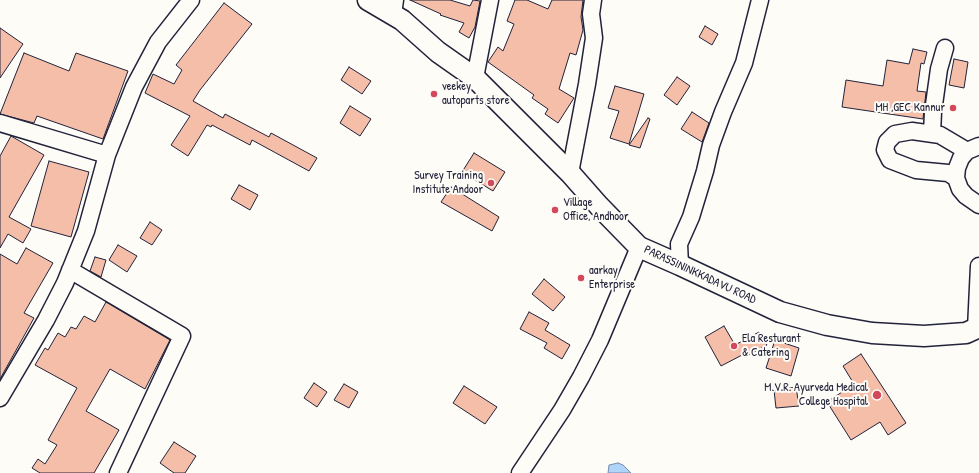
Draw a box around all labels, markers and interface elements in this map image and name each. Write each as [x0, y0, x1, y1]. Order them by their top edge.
place label: veekey autoparts store [442, 80, 509, 108]
marker: veekey autoparts store [429, 89, 439, 99]
place label: MH ,GEC Kannur [875, 101, 945, 115]
marker: MH ,GEC Kannur [948, 103, 958, 113]
place label: Survey Training Institute Andoor [412, 169, 483, 197]
marker: Survey Training Institute Andoor [486, 178, 496, 188]
place label: Village Office, Andhoor [563, 196, 629, 224]
marker: Village Office, Andhoor [550, 205, 560, 215]
street label: PARASSININKKADAVU ROAD [642, 243, 758, 307]
place label: aarkay Enterprise [589, 264, 635, 292]
marker: aarkay Enterprise [576, 273, 586, 283]
place label: Ela Resturant & Catering [742, 332, 801, 360]
marker: Ela Resturant & Catering [729, 341, 739, 351]
place label: M.V.R. Ayurveda Medical College Hospital [764, 381, 868, 409]
marker: M.V.R. Ayurveda Medical College Hospital [871, 389, 883, 401]

